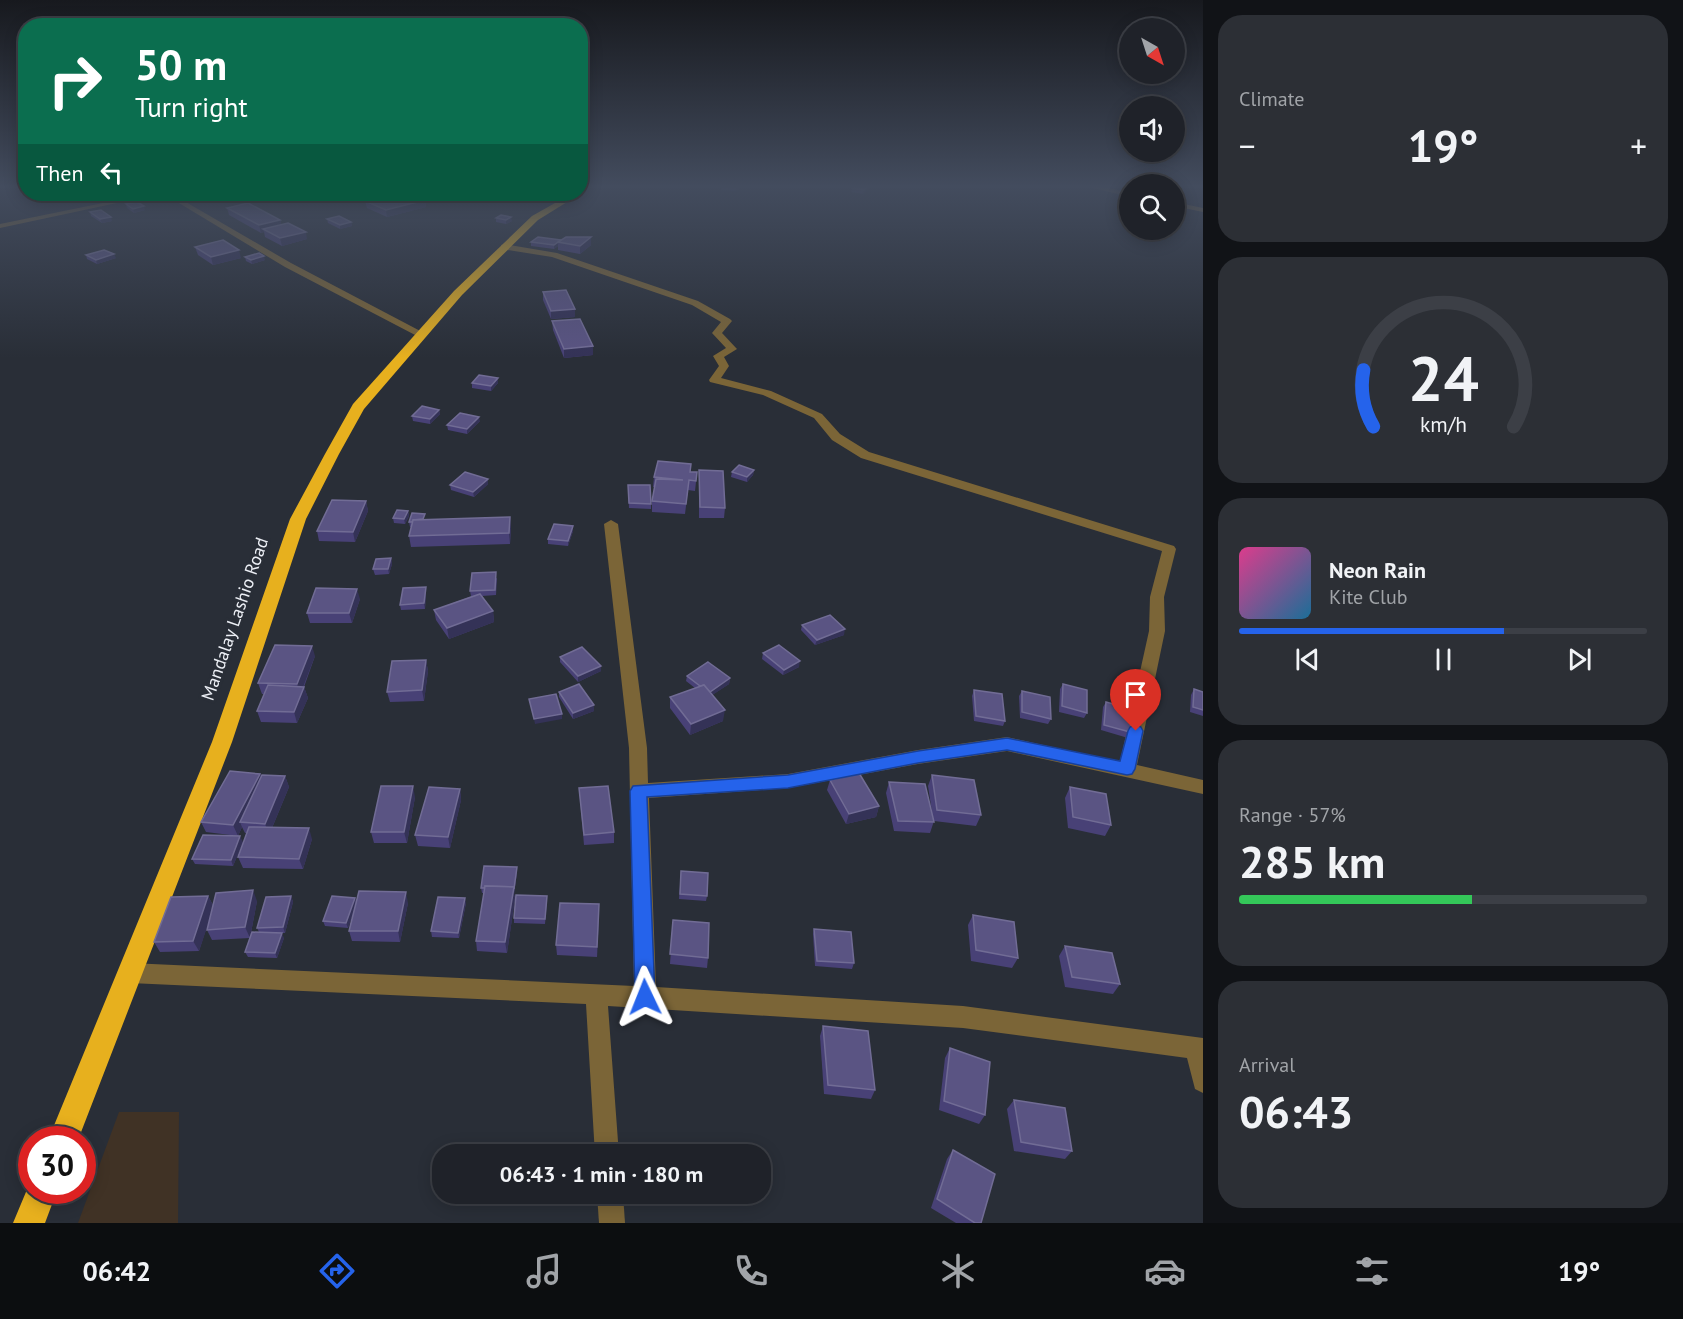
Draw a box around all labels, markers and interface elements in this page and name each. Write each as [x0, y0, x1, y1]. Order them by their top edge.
north arrow [1119, 18, 1185, 84]
map controls [1119, 18, 1185, 240]
text: 50 m [135, 37, 227, 92]
icon: right [36, 42, 114, 120]
text: Climate [1239, 86, 1305, 112]
text: Turn right [135, 90, 248, 124]
button: sound [1119, 96, 1185, 162]
text: 19° [1408, 116, 1478, 174]
text: − [1239, 124, 1256, 167]
text: + [1630, 124, 1647, 167]
icon: left [95, 156, 128, 189]
text: Then [36, 159, 83, 187]
button: search [1119, 174, 1185, 240]
text: 24 [1408, 337, 1478, 418]
text: km/h [1419, 410, 1466, 438]
street label: Mandalay Lashio Road [196, 534, 273, 703]
text: Neon Rain [1329, 556, 1426, 584]
text: Kite Club [1329, 584, 1407, 610]
icon: previous [1291, 643, 1324, 676]
icon: pause [1427, 643, 1460, 676]
icon: next [1563, 643, 1596, 676]
pin [1110, 669, 1161, 731]
icon: arrive [1119, 678, 1152, 711]
text: Range · 57% [1239, 802, 1346, 828]
text: 285 km [1239, 832, 1385, 890]
position arrow [613, 965, 677, 1029]
text: Arrival [1239, 1052, 1295, 1078]
text: 06:43 [1239, 1082, 1353, 1140]
speed limit sign: 30 [18, 1126, 96, 1204]
text: 06:43 · 1 min · 180 m [500, 1160, 703, 1188]
icon: directions [316, 1250, 358, 1292]
icon: music [523, 1250, 565, 1292]
icon: phone [730, 1250, 772, 1292]
icon: climate [937, 1250, 979, 1292]
icon: car [1144, 1250, 1186, 1292]
icon: filters [1351, 1250, 1393, 1292]
text: 06:42 [83, 1254, 151, 1288]
text: 19° [1558, 1254, 1600, 1288]

